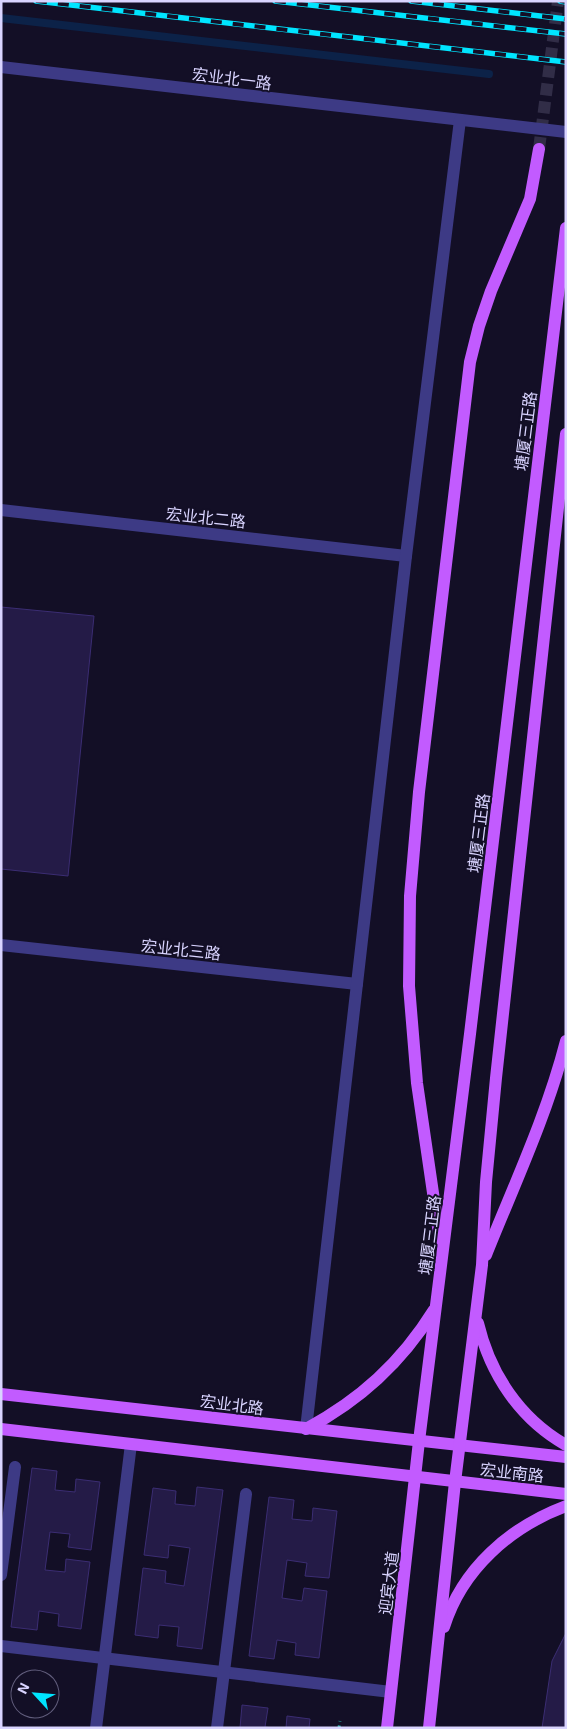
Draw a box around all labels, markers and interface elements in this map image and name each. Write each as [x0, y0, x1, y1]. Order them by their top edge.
street label: 宏业北一路 [191, 64, 273, 92]
street label: 塘厦三正路 [511, 390, 539, 472]
street label: 宏业北二路 [165, 503, 247, 531]
street label: 塘厦三正路 [464, 792, 492, 874]
street label: 宏业北三路 [140, 935, 222, 963]
street label: 塘厦三正路 [415, 1194, 443, 1276]
street label: 宏业北路 [199, 1391, 265, 1417]
street label: 宏业南路 [479, 1459, 545, 1485]
street label: 迎宾大道 [375, 1550, 401, 1616]
north arrow [10, 1669, 60, 1719]
text: N [13, 1680, 33, 1696]

